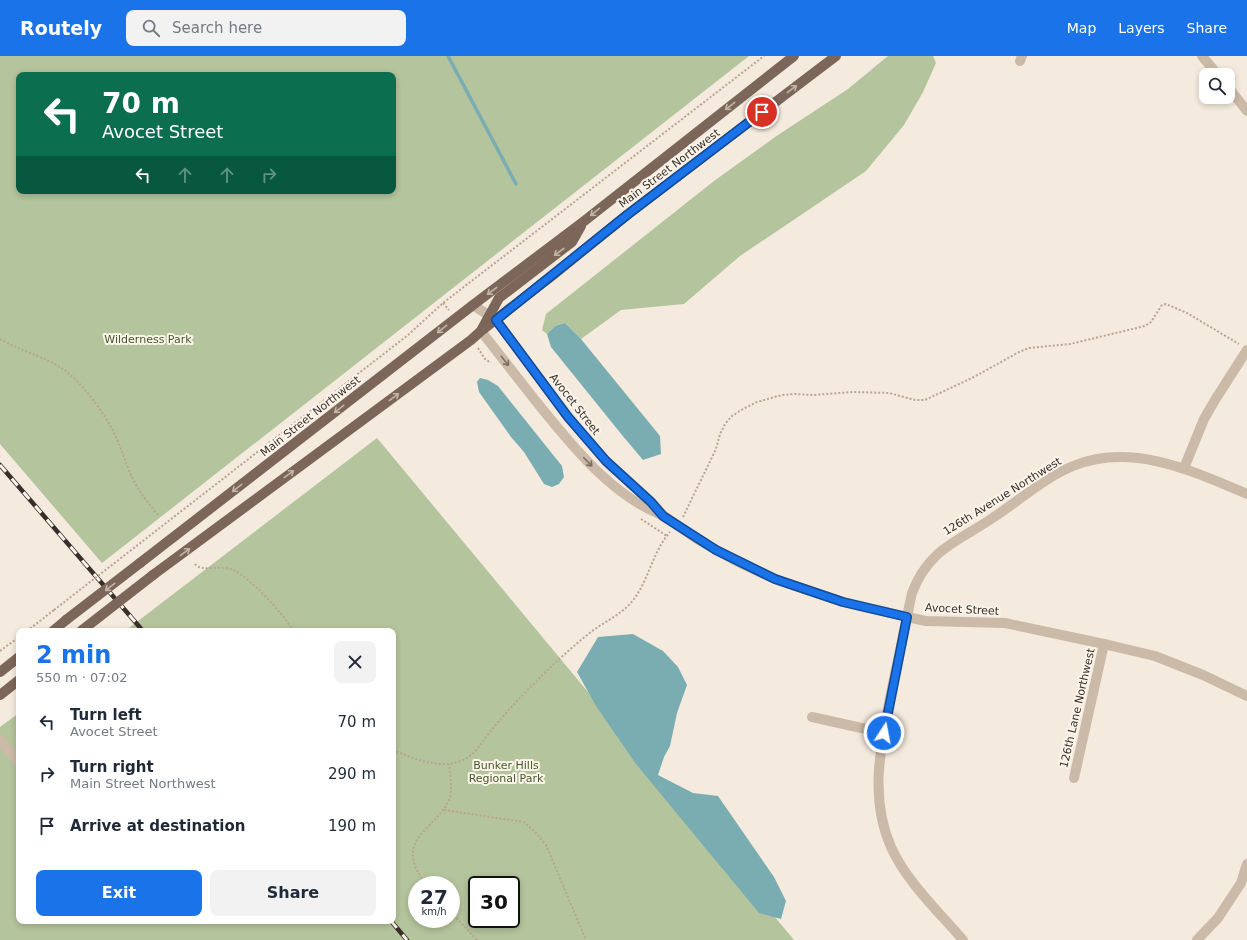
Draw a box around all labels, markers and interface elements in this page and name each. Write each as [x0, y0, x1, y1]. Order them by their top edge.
search box [126, 10, 406, 46]
text: Routely [20, 17, 102, 39]
icon: search [140, 17, 162, 39]
text: Search here [172, 19, 262, 37]
text: Map [1067, 20, 1096, 36]
text: Layers [1118, 20, 1165, 36]
text: Share [1187, 20, 1227, 36]
map controls [1199, 68, 1235, 104]
button: search [1199, 68, 1235, 104]
one-way arrow [786, 85, 797, 94]
text: 70 m [102, 87, 180, 120]
icon: left [36, 88, 88, 140]
pin [745, 95, 779, 129]
icon: arrive [751, 101, 773, 123]
one-way arrow [725, 102, 736, 110]
text: Avocet Street [102, 121, 223, 142]
street label: Main Street Northwest [616, 126, 723, 211]
icon: left [132, 164, 154, 186]
icon: ahead [174, 164, 196, 186]
icon: ahead [216, 164, 238, 186]
icon: right [258, 164, 280, 186]
one-way arrow [589, 208, 600, 217]
one-way arrow [553, 248, 564, 256]
one-way arrow [486, 287, 497, 295]
one-way arrow [437, 325, 448, 333]
park label: Wilderness Park [104, 333, 192, 346]
one-way arrow [500, 356, 509, 367]
street label: Avocet Street [547, 371, 603, 438]
street label: Main Street Northwest [258, 373, 363, 459]
one-way arrow [388, 393, 399, 401]
one-way arrow [334, 404, 345, 413]
street label: 126th Avenue Northwest [941, 454, 1064, 538]
one-way arrow [583, 457, 592, 467]
one-way arrow [283, 470, 294, 478]
one-way arrow [231, 484, 242, 492]
one-way arrow [179, 547, 190, 556]
one-way arrow [104, 582, 115, 591]
street label: Avocet Street [925, 601, 1000, 618]
text: 2 min [36, 641, 111, 669]
button: close [334, 641, 376, 683]
street label: 126th Lane Northwest [1057, 646, 1098, 769]
text: 550 m · 07:02 [36, 670, 127, 685]
text: Turn left [70, 706, 142, 724]
icon: left [36, 711, 58, 733]
position arrow [863, 712, 905, 754]
text: 70 m [338, 713, 376, 731]
text: Avocet Street [70, 724, 158, 739]
text: Turn right [70, 758, 154, 776]
park label: Bunker Hills Regional Park [469, 759, 544, 785]
icon: right [36, 763, 58, 785]
text: 290 m [328, 765, 376, 783]
text: Main Street Northwest [70, 776, 216, 791]
icon: arrive [36, 815, 58, 837]
text: Arrive at destination [70, 817, 245, 835]
text: 190 m [328, 817, 376, 835]
button: Exit [36, 870, 202, 916]
button: Share [210, 870, 376, 916]
speed limit sign: 30 [468, 876, 520, 928]
text: 27 [420, 885, 448, 909]
text: km/h [421, 906, 447, 917]

